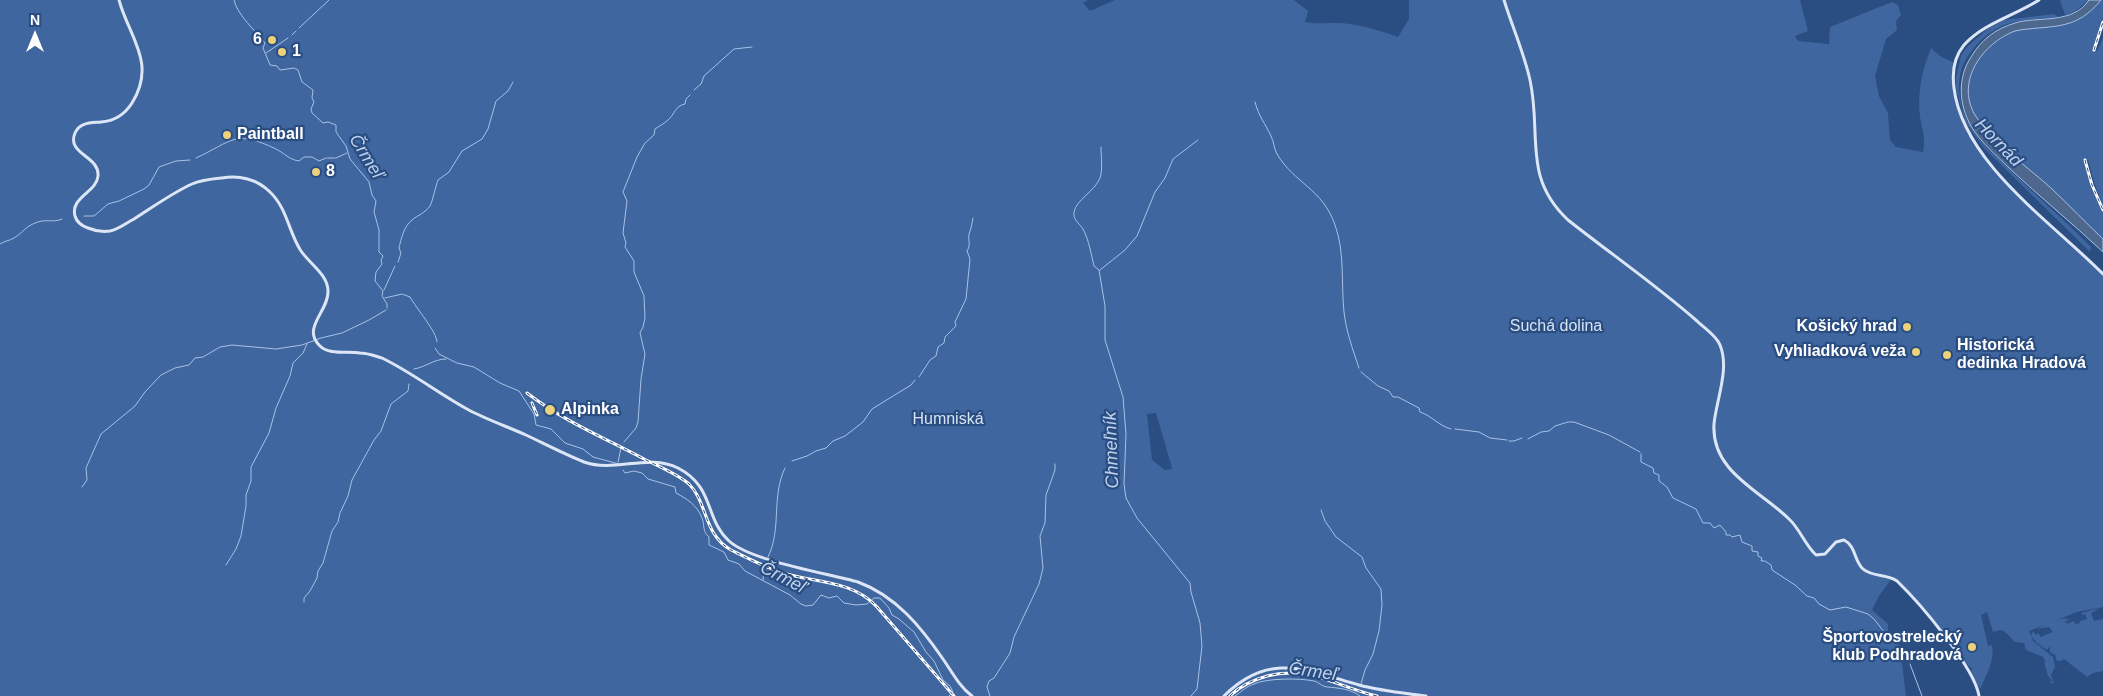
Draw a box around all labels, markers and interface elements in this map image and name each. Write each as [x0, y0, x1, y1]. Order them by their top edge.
north arrow [10, 10, 60, 60]
text: N [30, 12, 40, 28]
place label: 6 [253, 30, 262, 50]
marker: 6 [266, 34, 278, 46]
place label: 1 [292, 42, 301, 62]
marker: 1 [276, 46, 288, 58]
water label: Hornád [1970, 114, 2026, 172]
place label: Paintball [237, 125, 304, 145]
marker: Paintball [221, 129, 233, 141]
water label: Črmeľ [344, 130, 388, 184]
place label: 8 [326, 162, 335, 182]
marker: 8 [310, 166, 322, 178]
park label: Suchá dolina [1510, 317, 1602, 337]
place label: Košický hrad [1797, 317, 1897, 337]
marker: Košický hrad [1901, 321, 1913, 333]
place label: Historická dedinka Hradová [1957, 336, 2086, 374]
place label: Vyhliadková veža [1774, 342, 1906, 362]
marker: Vyhliadková veža [1910, 346, 1922, 358]
marker: Historická dedinka Hradová [1941, 349, 1953, 361]
place label: Alpinka [561, 400, 619, 420]
marker: Alpinka [543, 403, 557, 417]
park label: Humniská [912, 410, 984, 430]
water label: Chmeľník [1100, 411, 1124, 489]
water label: Črmeľ [756, 557, 810, 599]
place label: Športovostrelecký klub Podhradová [1822, 628, 1962, 666]
marker: Športovostrelecký klub Podhradová [1966, 641, 1978, 653]
water label: Črmeľ [1287, 658, 1339, 686]

